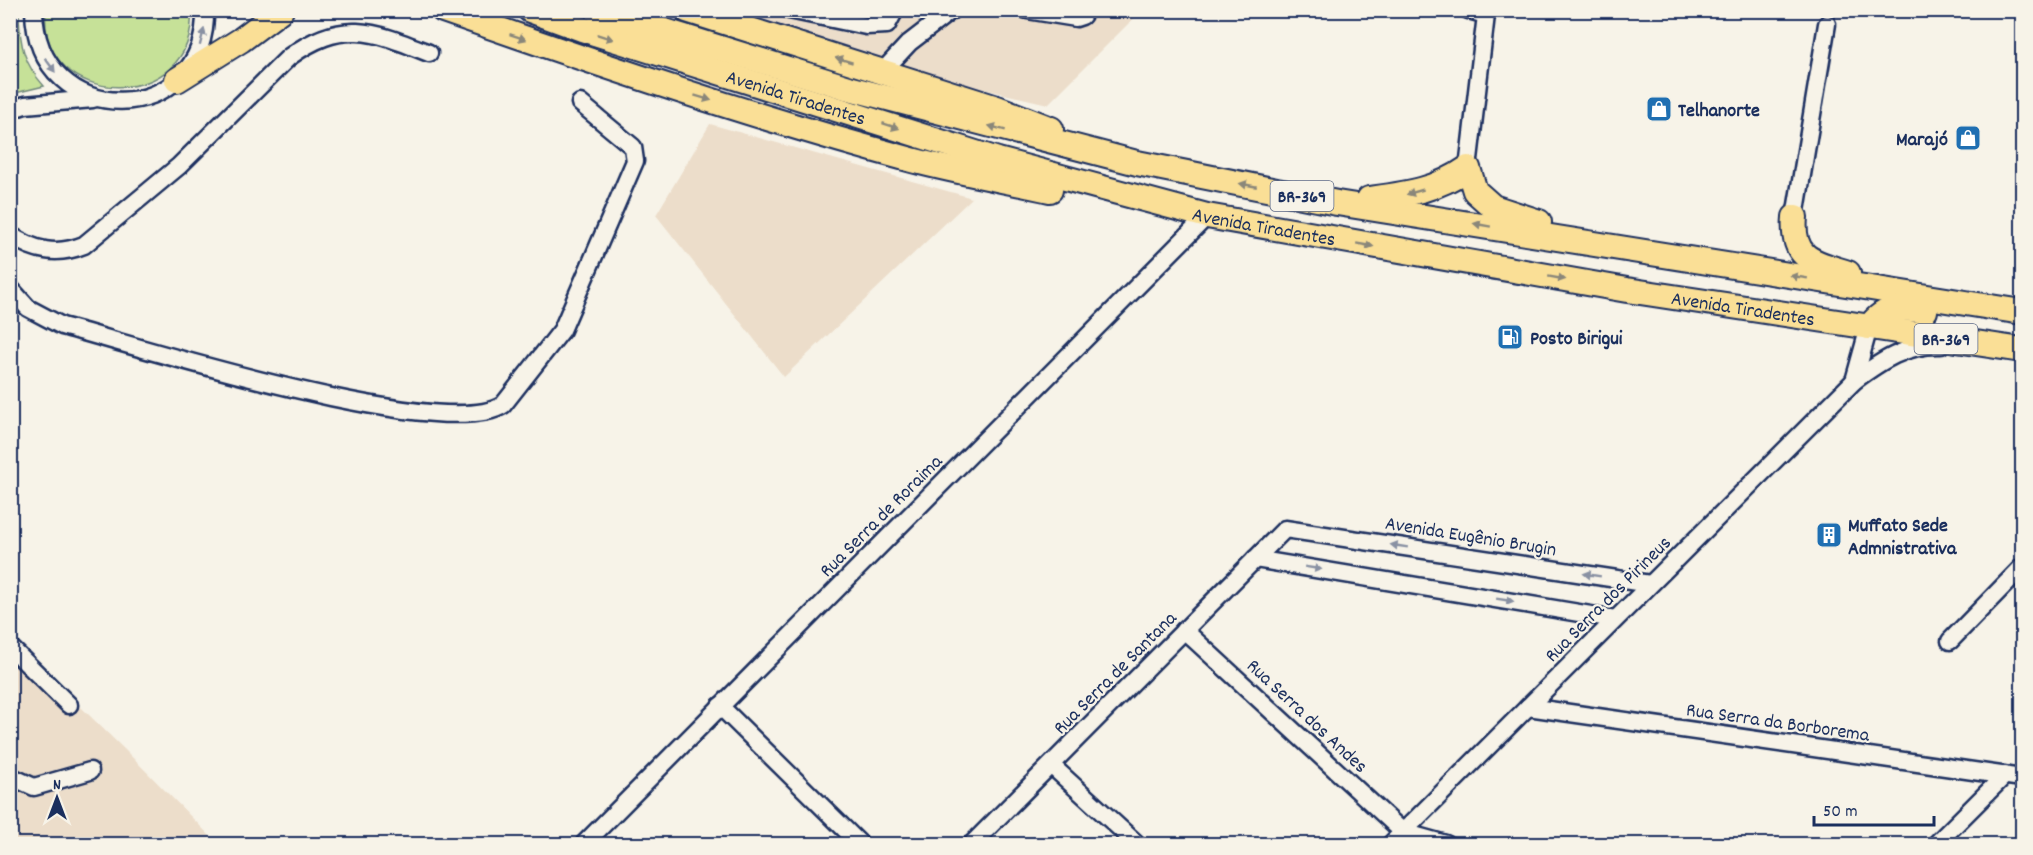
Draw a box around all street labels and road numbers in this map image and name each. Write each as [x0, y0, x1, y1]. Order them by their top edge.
street label: Avenida Tiradentes [722, 64, 869, 134]
road number: BR-369 [1270, 181, 1334, 211]
street label: Avenida Tiradentes [1189, 202, 1338, 255]
street label: Avenida Tiradentes [1669, 286, 1817, 335]
road number: BR-369 [1914, 324, 1978, 354]
street label: Rua Serra de Roraima [814, 449, 950, 585]
street label: Avenida Eugênio Brugin [1383, 511, 1558, 565]
street label: Rua Serra dos Pirineus [1539, 530, 1679, 670]
street label: Rua Serra de Santana [1048, 606, 1185, 742]
street label: Rua Serra dos Andes [1239, 653, 1373, 781]
street label: Rua Serra da Borborema [1684, 697, 1872, 751]

